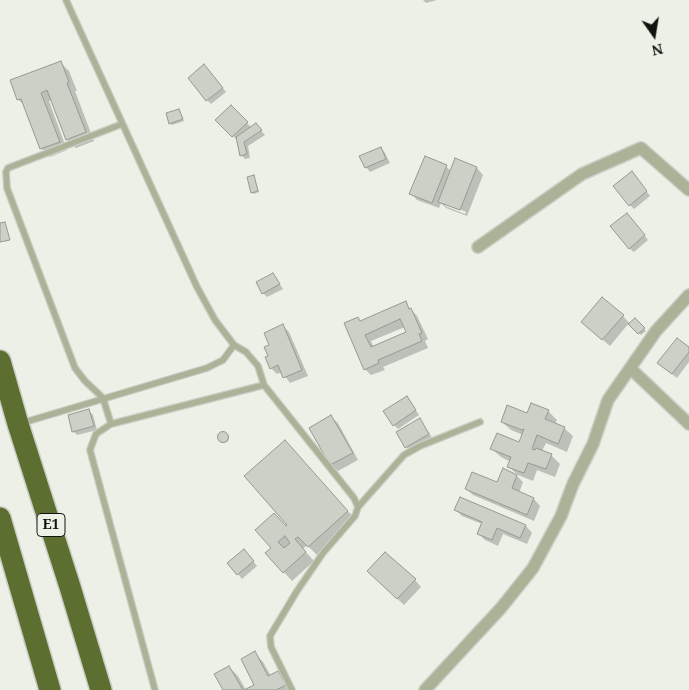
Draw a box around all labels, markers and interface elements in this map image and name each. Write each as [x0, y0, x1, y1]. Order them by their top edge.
north arrow [629, 10, 679, 60]
text: N [650, 40, 665, 61]
road number: E1 [37, 514, 65, 536]

